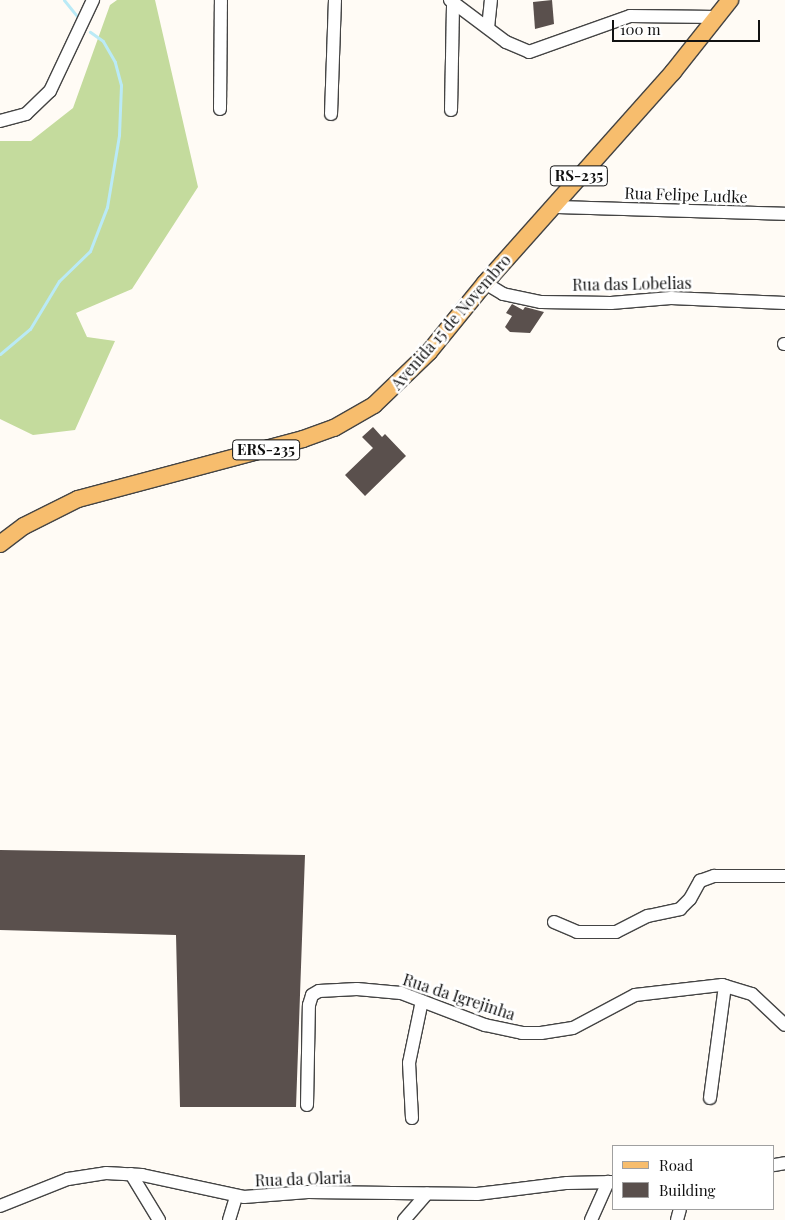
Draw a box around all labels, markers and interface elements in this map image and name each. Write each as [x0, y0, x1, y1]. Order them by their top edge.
scale bar [615, 10, 762, 42]
text: 100 m [620, 19, 661, 39]
road number: RS-235 [549, 164, 609, 188]
street label: Rua Felipe Ludke [624, 183, 748, 207]
street label: Avenida 15 de Novembro [387, 250, 515, 394]
street label: Rua das Lobelias [572, 273, 692, 295]
road number: ERS-235 [231, 438, 301, 462]
street label: Rua da Igrejinha [400, 970, 518, 1024]
legend [612, 1145, 775, 1210]
text: Road [659, 1155, 693, 1175]
street label: Rua da Olaria [254, 1168, 352, 1190]
text: Building [659, 1180, 715, 1200]

